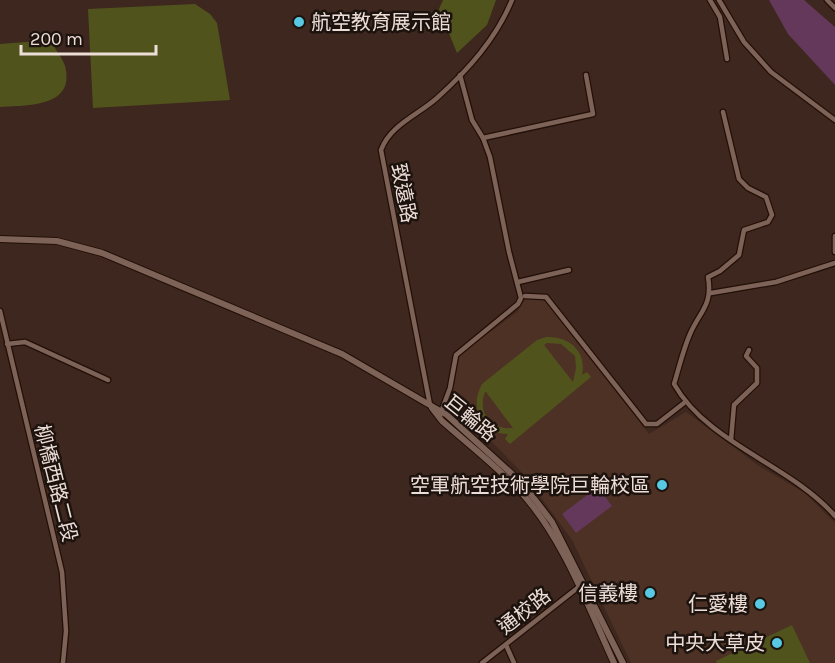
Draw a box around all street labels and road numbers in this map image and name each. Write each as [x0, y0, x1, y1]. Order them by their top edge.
street label: 致遠路 [386, 161, 421, 225]
street label: 巨輪路 [440, 391, 501, 446]
street label: 柳橋西路二段 [30, 422, 81, 544]
street label: 通校路 [494, 584, 555, 639]

